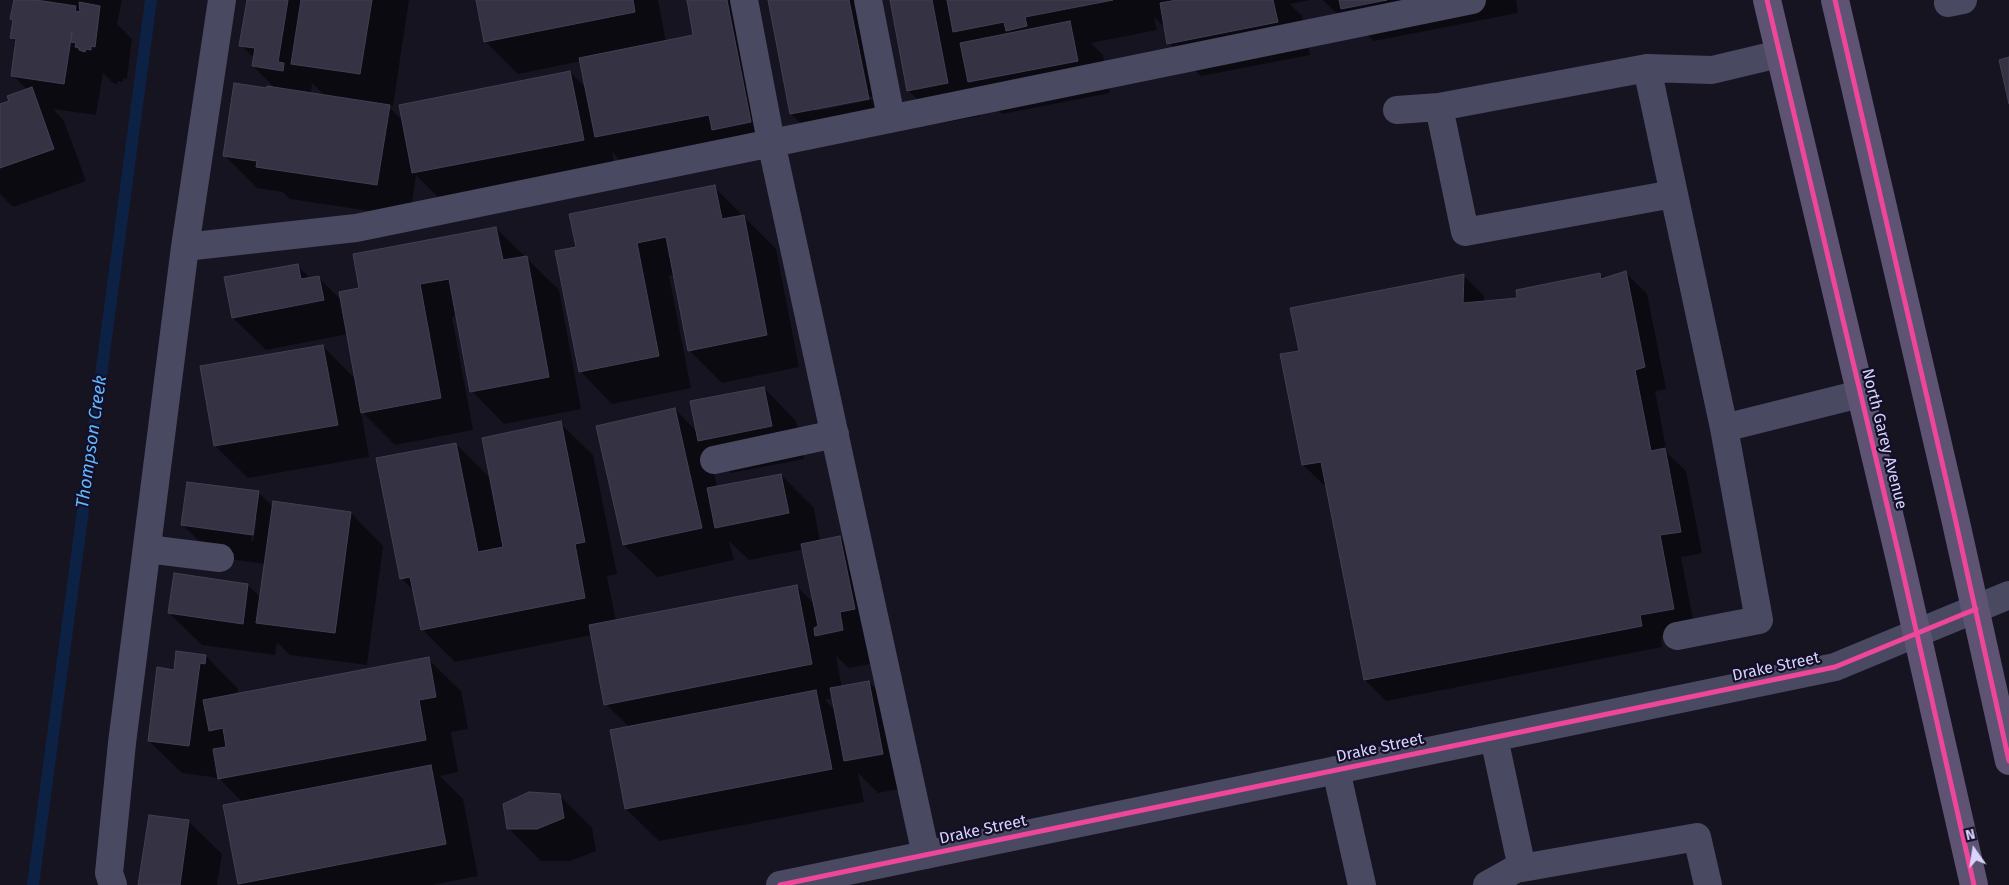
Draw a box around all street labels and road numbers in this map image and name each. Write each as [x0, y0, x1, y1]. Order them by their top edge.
street label: North Garey Avenue [1857, 367, 1911, 511]
street label: Drake Street [1730, 648, 1822, 686]
street label: Drake Street [1334, 729, 1426, 767]
street label: Drake Street [937, 811, 1029, 849]

